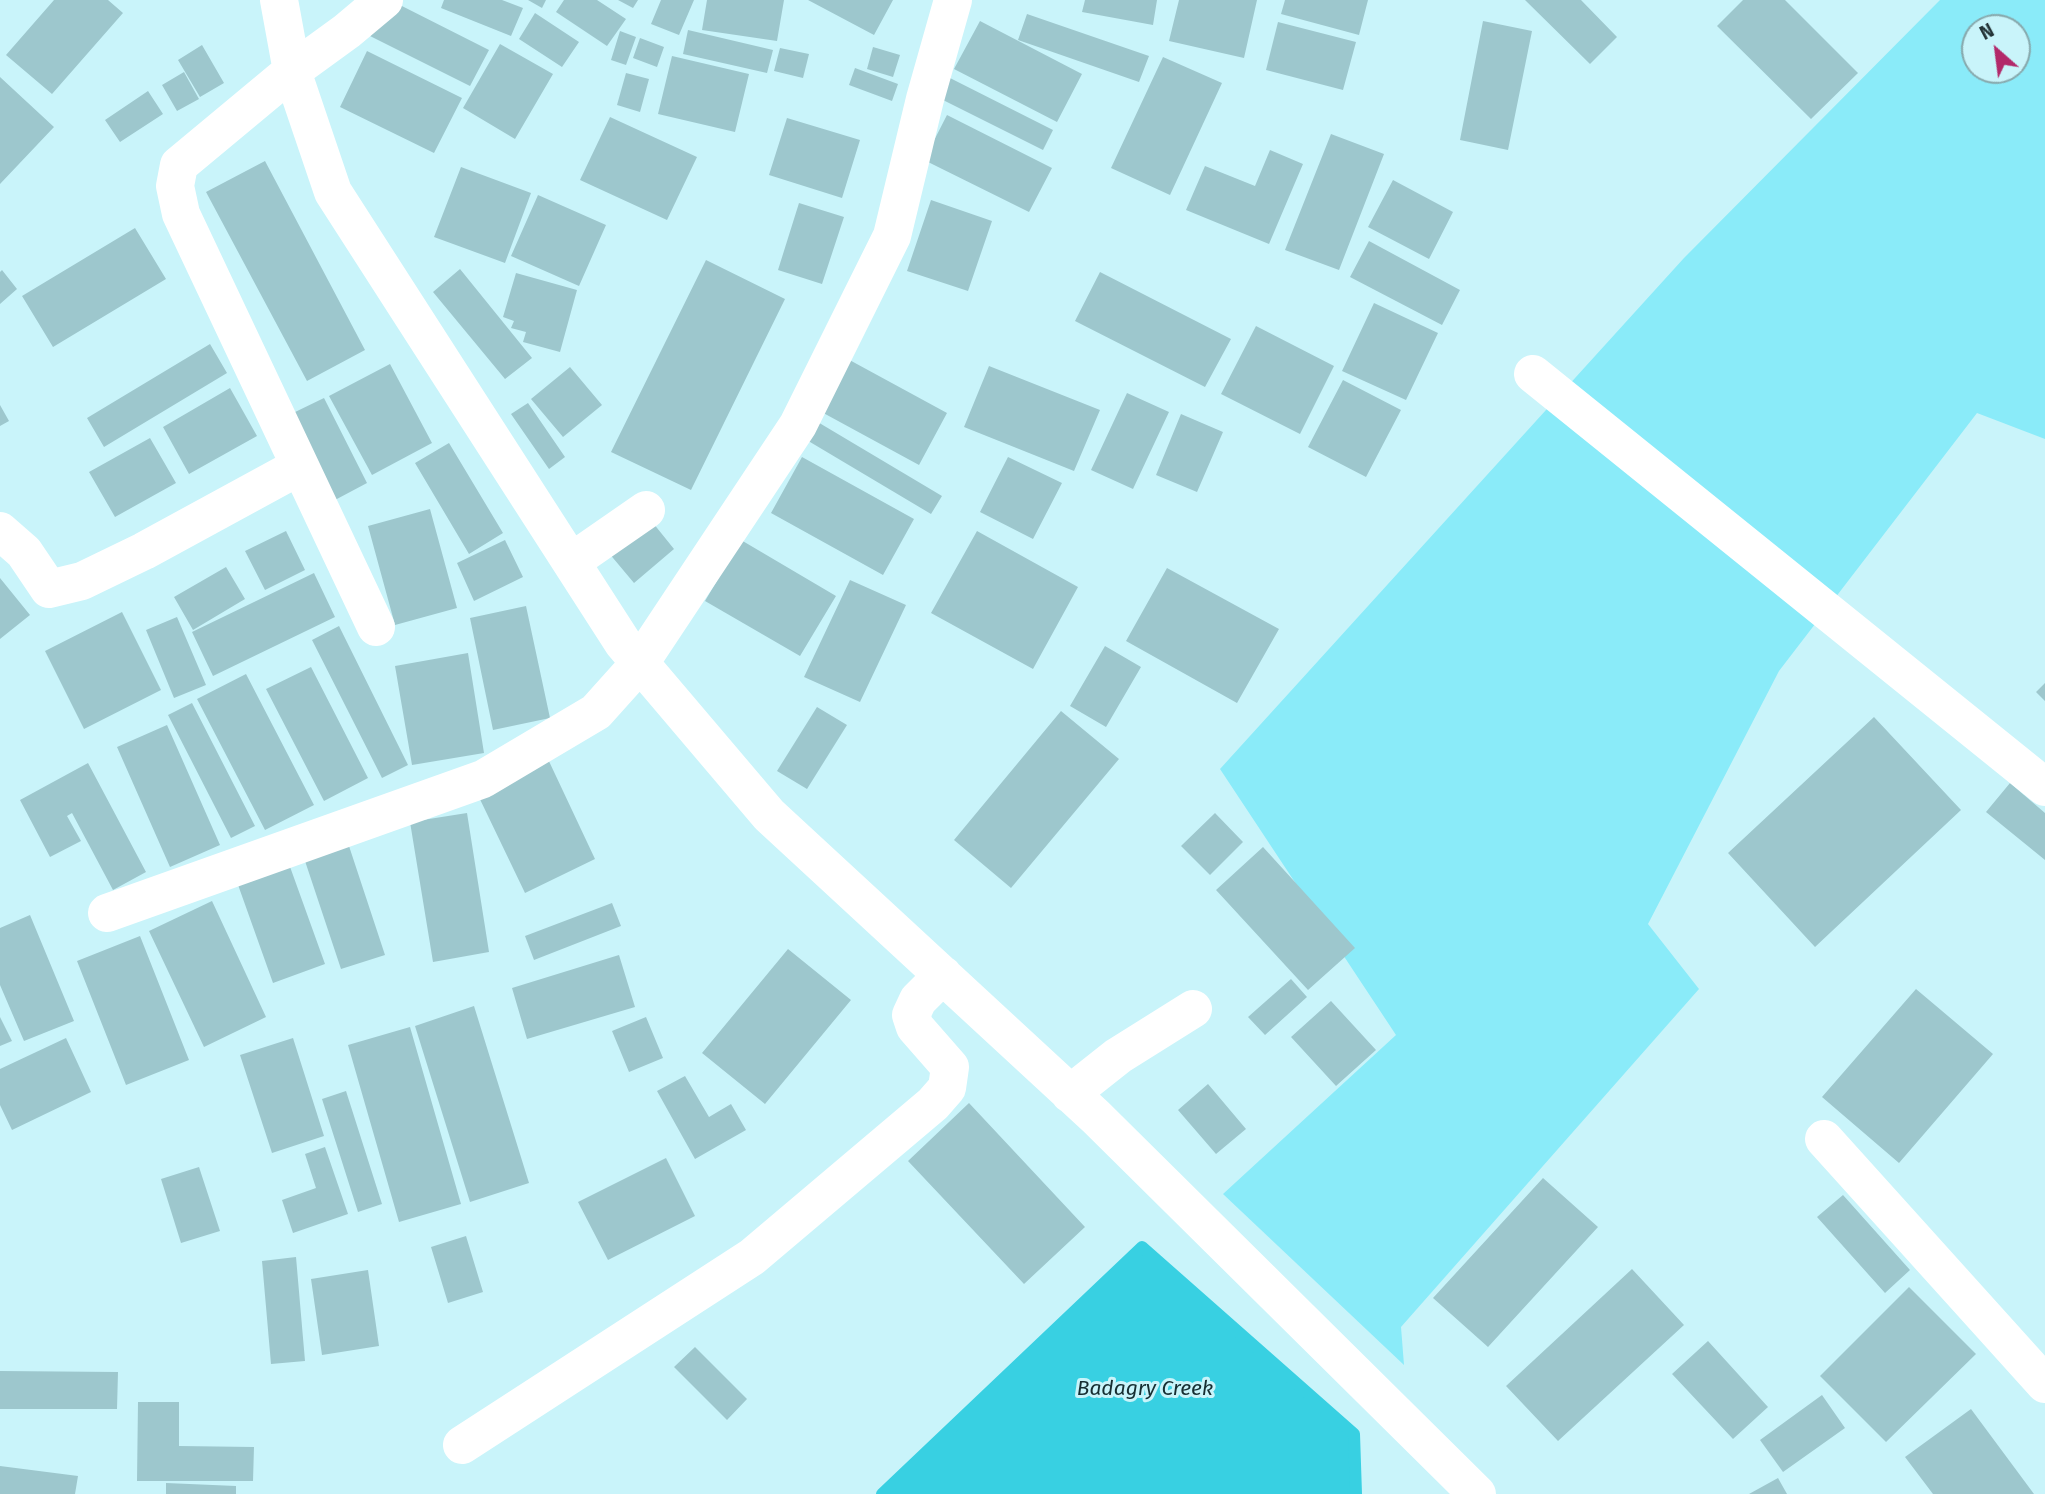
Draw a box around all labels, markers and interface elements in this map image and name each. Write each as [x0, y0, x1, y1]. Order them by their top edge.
north arrow [1961, 14, 2031, 84]
text: N [1976, 19, 1998, 45]
water label: Badagry Creek [1077, 1376, 1213, 1402]

